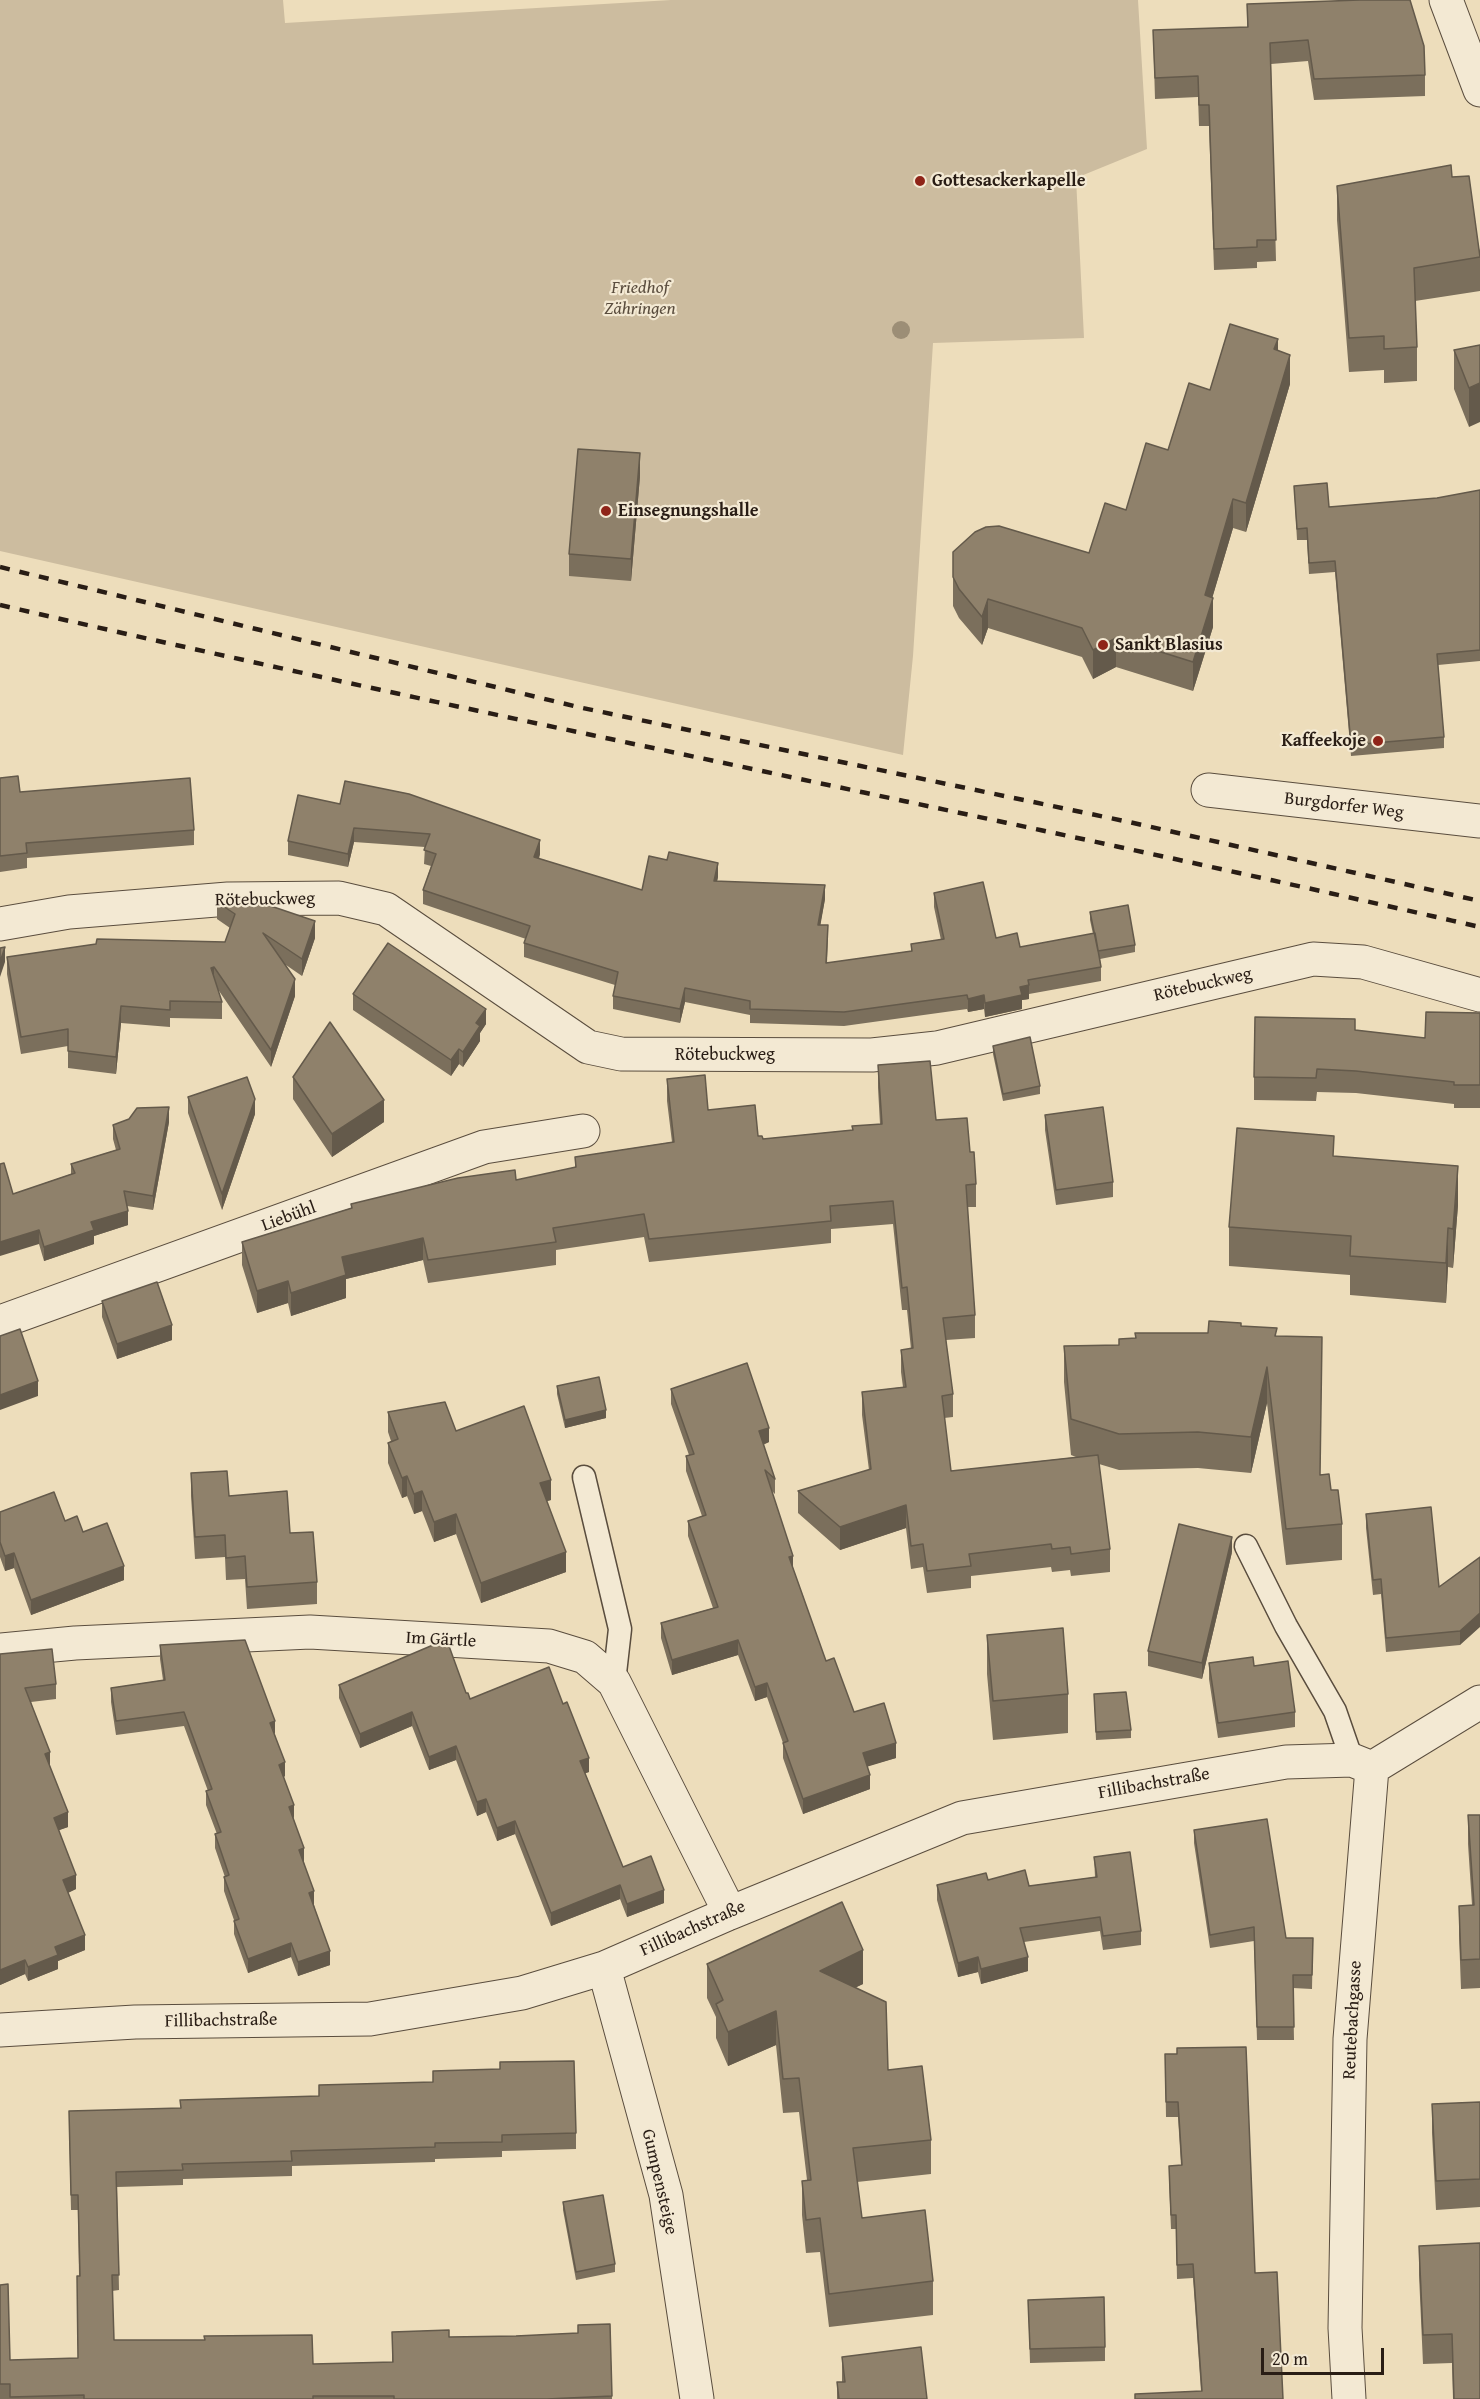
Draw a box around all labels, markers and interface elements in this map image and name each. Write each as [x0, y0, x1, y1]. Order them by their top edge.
place label: Gottesackerkapelle [932, 170, 1086, 192]
marker: Gottesackerkapelle [913, 174, 927, 188]
park label: Friedhof Zähringen [604, 277, 676, 320]
place label: Einsegnungshalle [618, 500, 759, 522]
marker: Einsegnungshalle [599, 504, 613, 518]
place label: Sankt Blasius [1115, 634, 1223, 656]
marker: Sankt Blasius [1096, 638, 1110, 652]
place label: Kaffeekoje [1281, 730, 1366, 752]
marker: Kaffeekoje [1371, 734, 1385, 748]
street label: Burgdorfer Weg [1283, 788, 1405, 824]
street label: Rötebuckweg [215, 888, 315, 912]
street label: Rötebuckweg [1152, 963, 1254, 1007]
street label: Rötebuckweg [675, 1044, 775, 1066]
street label: Liebühl [259, 1197, 319, 1237]
street label: Im Gärtle [405, 1627, 477, 1653]
street label: Fillibachstraße [1097, 1764, 1211, 1804]
street label: Fillibachstraße [637, 1896, 749, 1962]
street label: Reutebachgasse [1339, 1960, 1367, 2080]
street label: Fillibachstraße [164, 2009, 278, 2033]
street label: Gumpensteige [636, 2127, 682, 2237]
scale bar [1264, 2336, 1387, 2374]
text: 20 m [1272, 2345, 1308, 2372]

